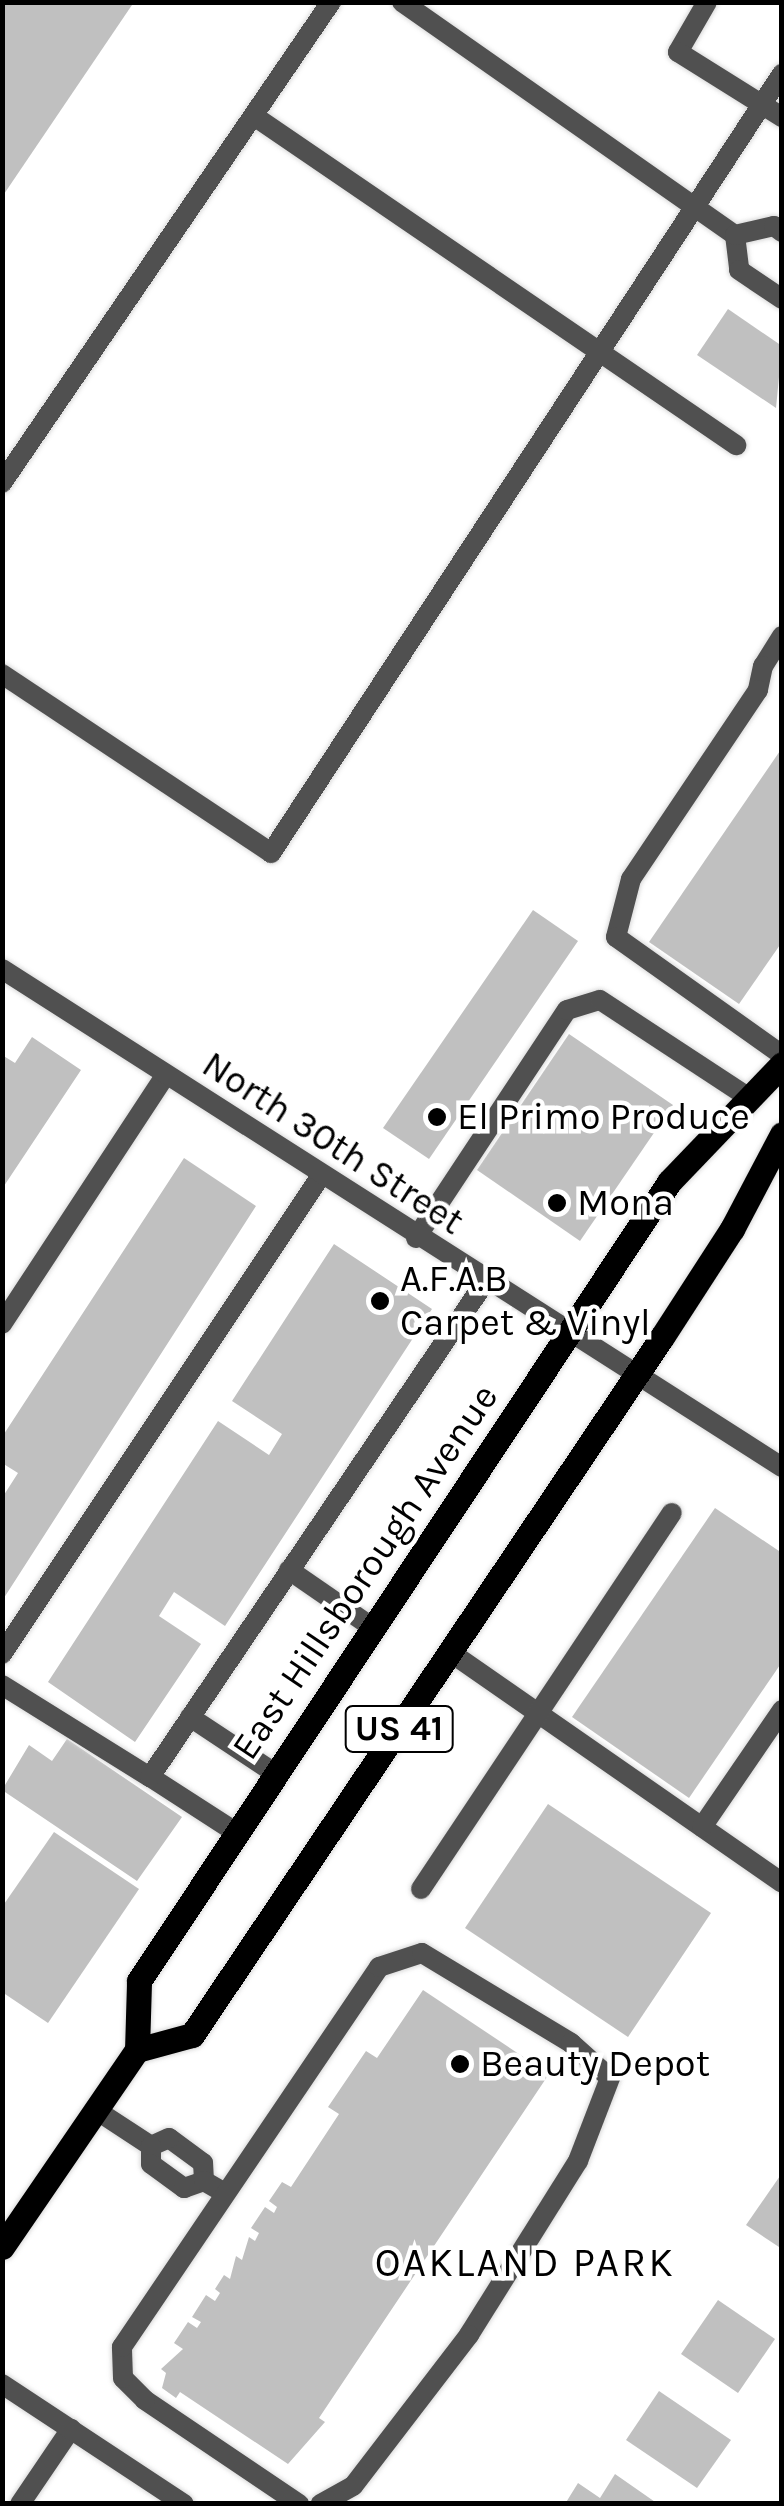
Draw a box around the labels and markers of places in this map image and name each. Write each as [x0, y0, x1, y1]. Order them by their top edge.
place label: El Primo Produce [457, 1094, 750, 1140]
marker: El Primo Produce [426, 1106, 448, 1128]
place label: Mona [577, 1180, 674, 1226]
marker: Mona [546, 1192, 568, 1214]
place label: A.F.A.B Carpet & Vinyl [400, 1256, 651, 1346]
marker: A.F.A.B Carpet & Vinyl [369, 1290, 391, 1312]
place label: Beauty Depot [480, 2041, 710, 2087]
marker: Beauty Depot [449, 2053, 471, 2075]

